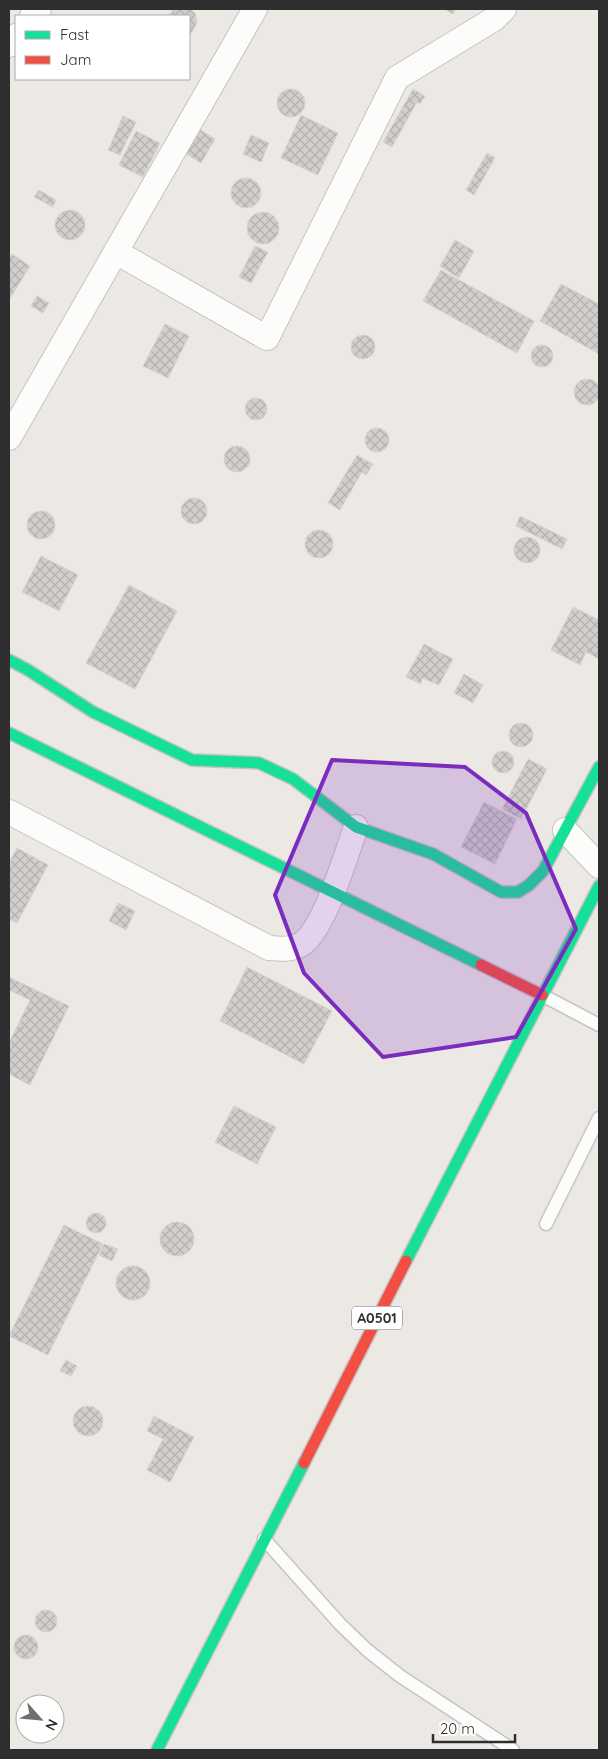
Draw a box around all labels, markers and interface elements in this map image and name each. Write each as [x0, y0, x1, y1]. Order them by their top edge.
legend [15, 15, 190, 80]
text: Fast [60, 25, 89, 44]
text: Jam [60, 50, 91, 69]
road number: A0501 [352, 1306, 402, 1330]
north arrow [15, 1694, 65, 1744]
scale bar [433, 1712, 516, 1744]
text: N [41, 1716, 62, 1734]
text: 20 m [440, 1719, 475, 1738]

